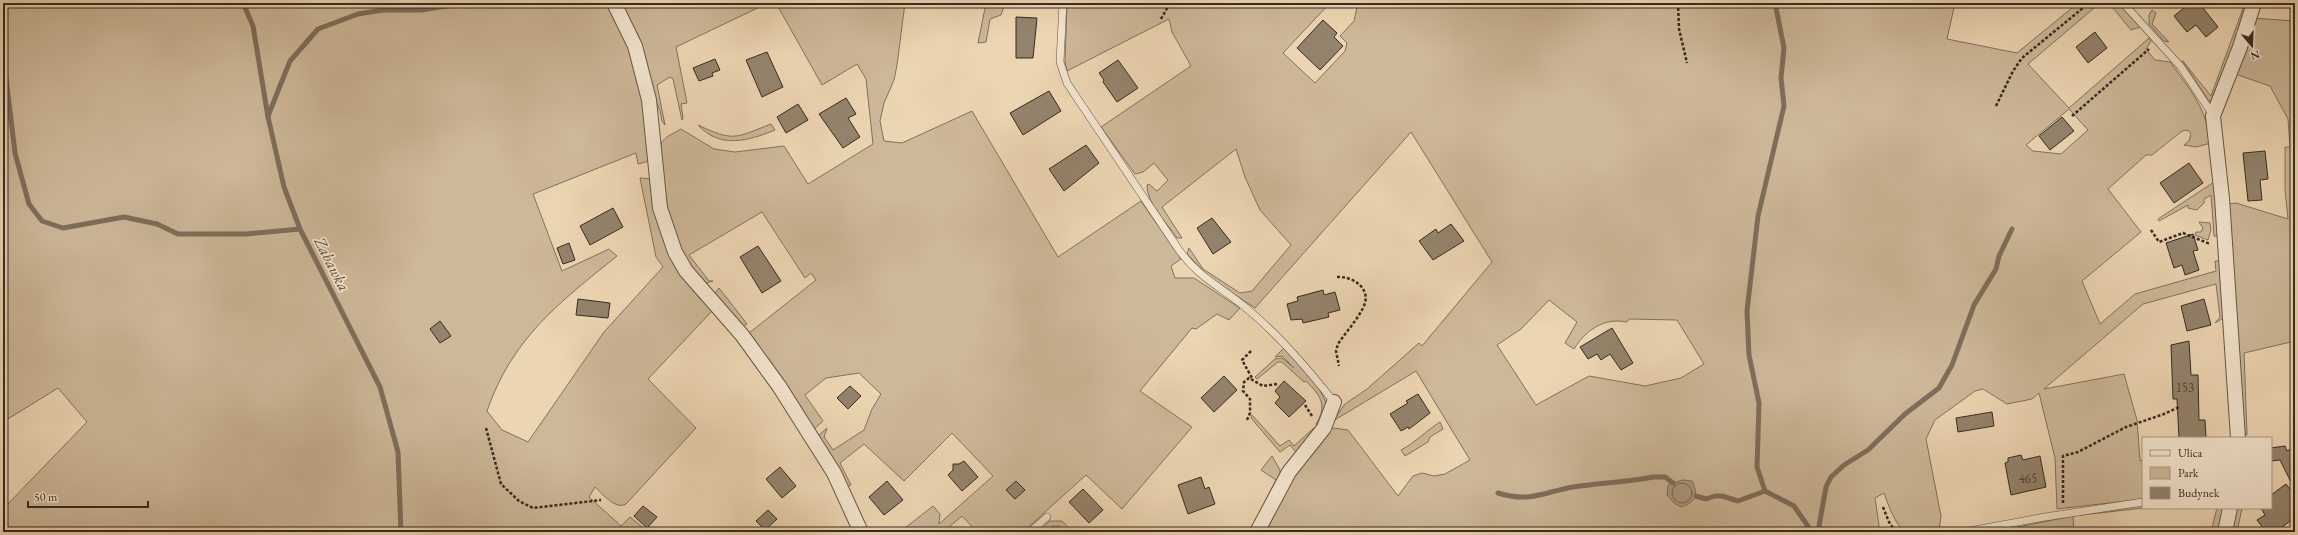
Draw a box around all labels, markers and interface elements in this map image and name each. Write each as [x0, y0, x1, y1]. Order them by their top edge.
north arrow [2232, 26, 2272, 66]
text: N [2249, 47, 2262, 64]
water label: Zabawka [309, 233, 354, 295]
house number: 153 [2176, 379, 2194, 396]
legend [2142, 437, 2272, 509]
text: Ulica [2178, 445, 2202, 461]
text: Park [2178, 465, 2199, 481]
house number: 465 [2019, 470, 2037, 487]
scale bar [28, 483, 148, 509]
text: Budynek [2178, 485, 2220, 501]
text: 50 m [34, 489, 58, 505]

